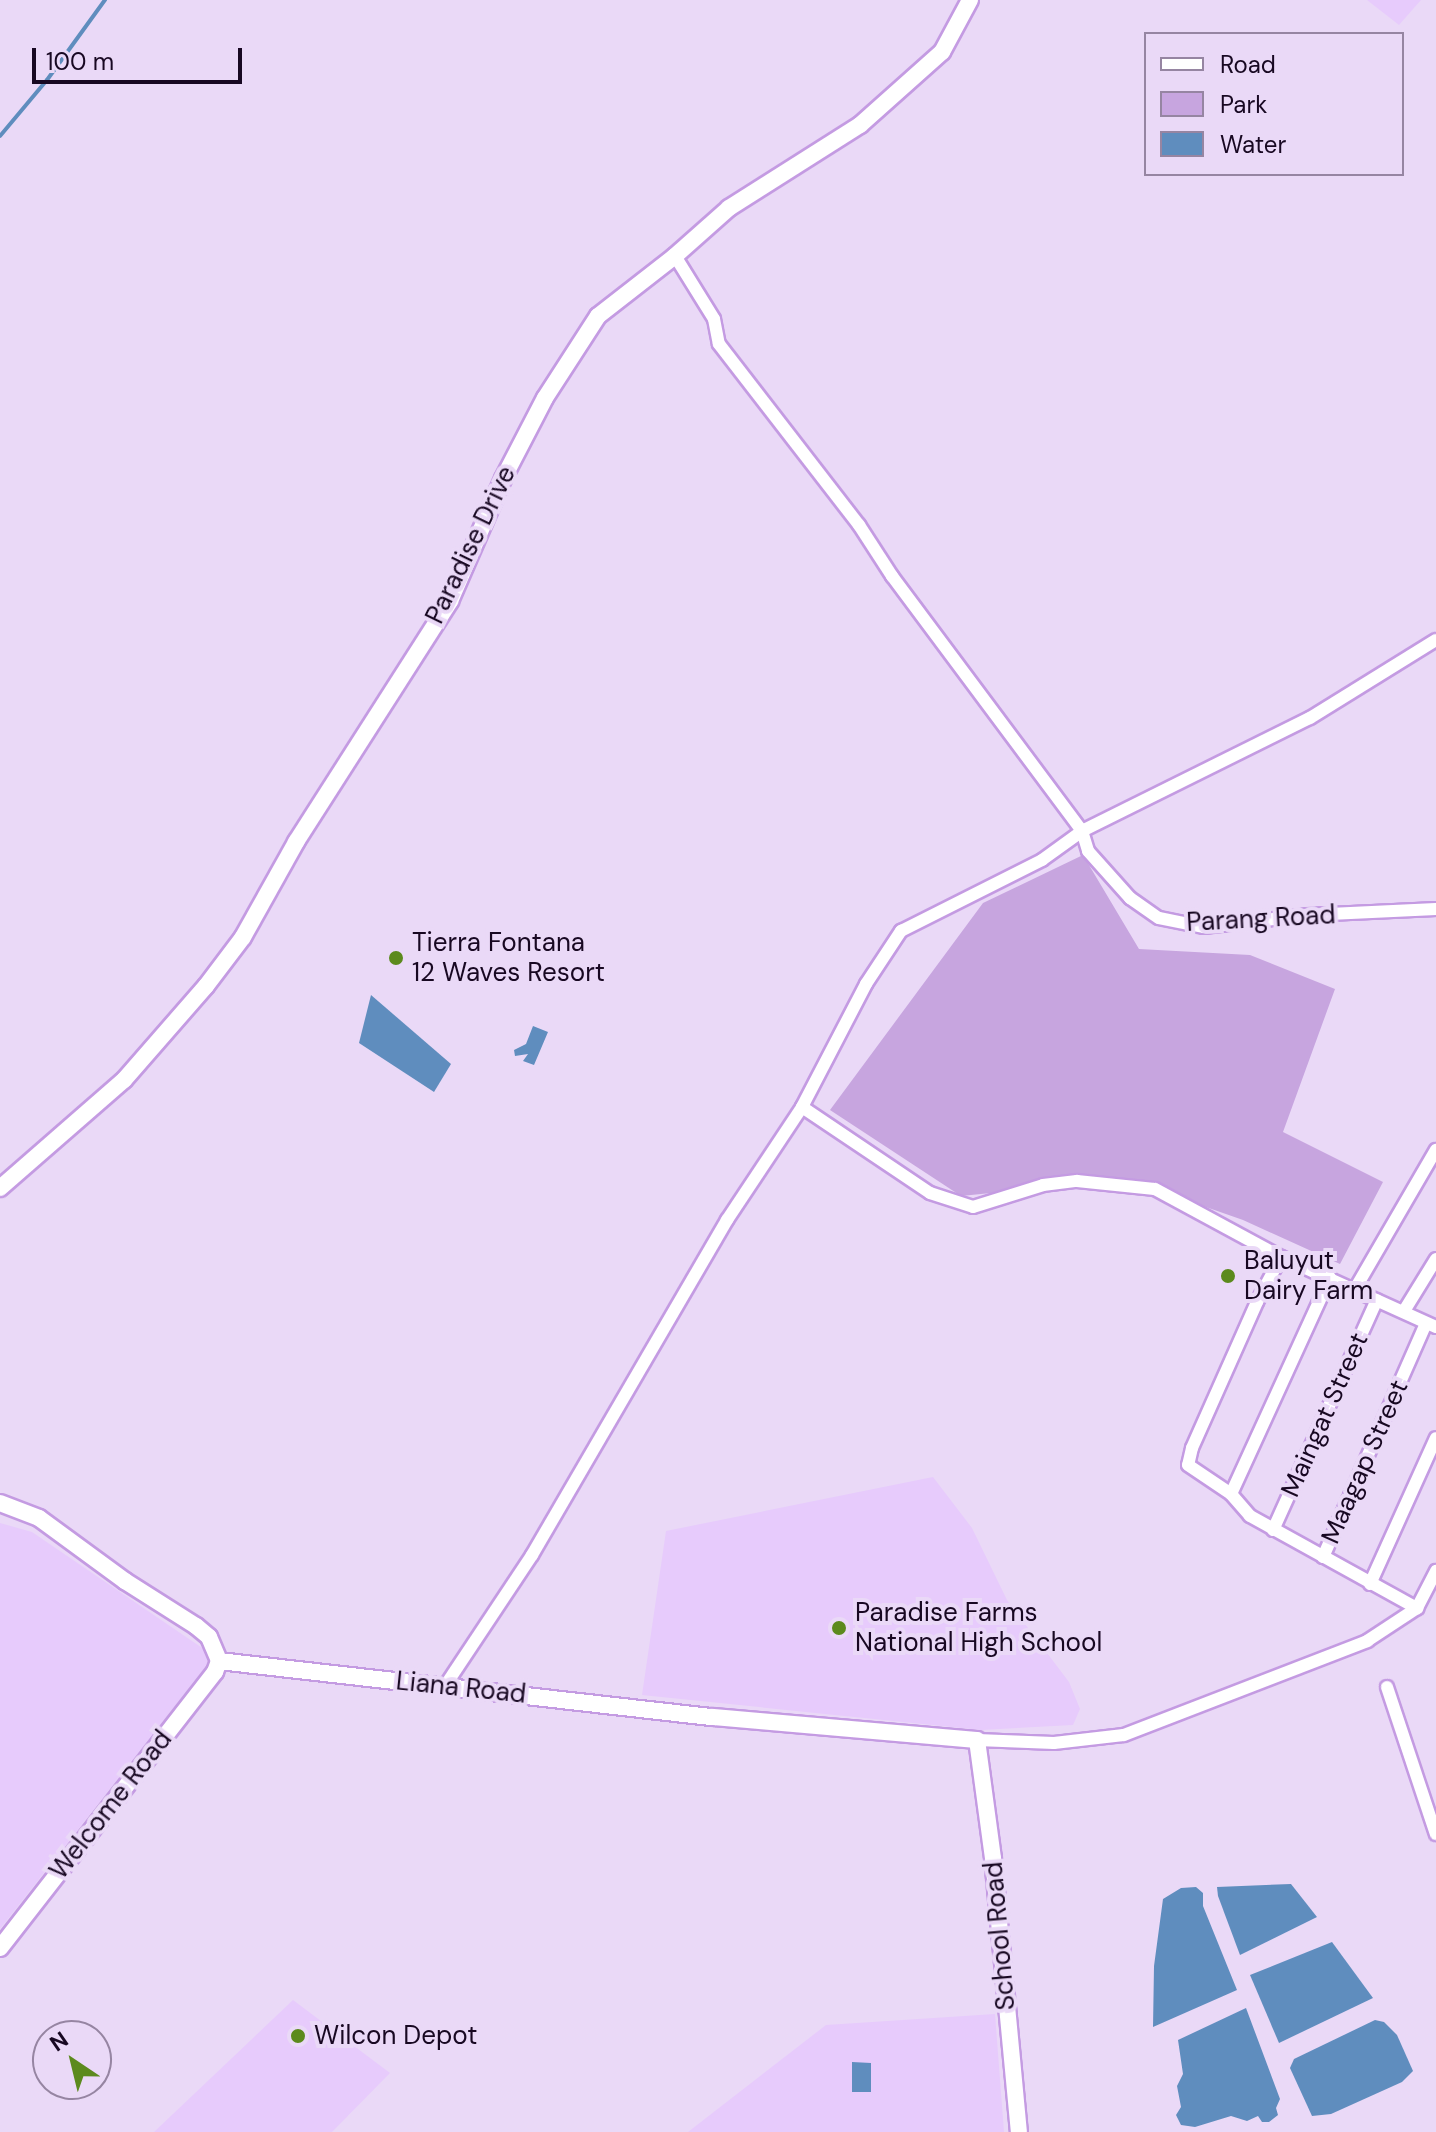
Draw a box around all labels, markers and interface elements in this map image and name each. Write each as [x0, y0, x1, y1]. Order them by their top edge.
scale bar [36, 32, 246, 82]
legend [1144, 32, 1404, 176]
text: 100 m [46, 46, 114, 77]
text: Road [1220, 49, 1276, 80]
text: Park [1220, 89, 1267, 120]
text: Water [1220, 129, 1286, 160]
street label: Paradise Drive [419, 461, 523, 629]
street label: Parang Road [1186, 900, 1336, 938]
place label: Tierra Fontana 12 Waves Resort [412, 927, 605, 988]
marker: Tierra Fontana 12 Waves Resort [387, 949, 405, 967]
place label: Baluyut Dairy Farm [1244, 1245, 1373, 1306]
marker: Baluyut Dairy Farm [1219, 1267, 1237, 1285]
street label: Maingat Street [1275, 1328, 1375, 1502]
street label: Maagap Street [1315, 1375, 1415, 1549]
place label: Paradise Farms National High School [855, 1597, 1102, 1658]
marker: Paradise Farms National High School [830, 1619, 848, 1637]
street label: Liana Road [394, 1666, 528, 1710]
street label: Welcome Road [43, 1724, 179, 1886]
street label: School Road [978, 1860, 1022, 2012]
north arrow [32, 2020, 112, 2100]
place label: Wilcon Depot [314, 2020, 477, 2052]
text: N [44, 2025, 74, 2058]
marker: Wilcon Depot [289, 2027, 307, 2045]

